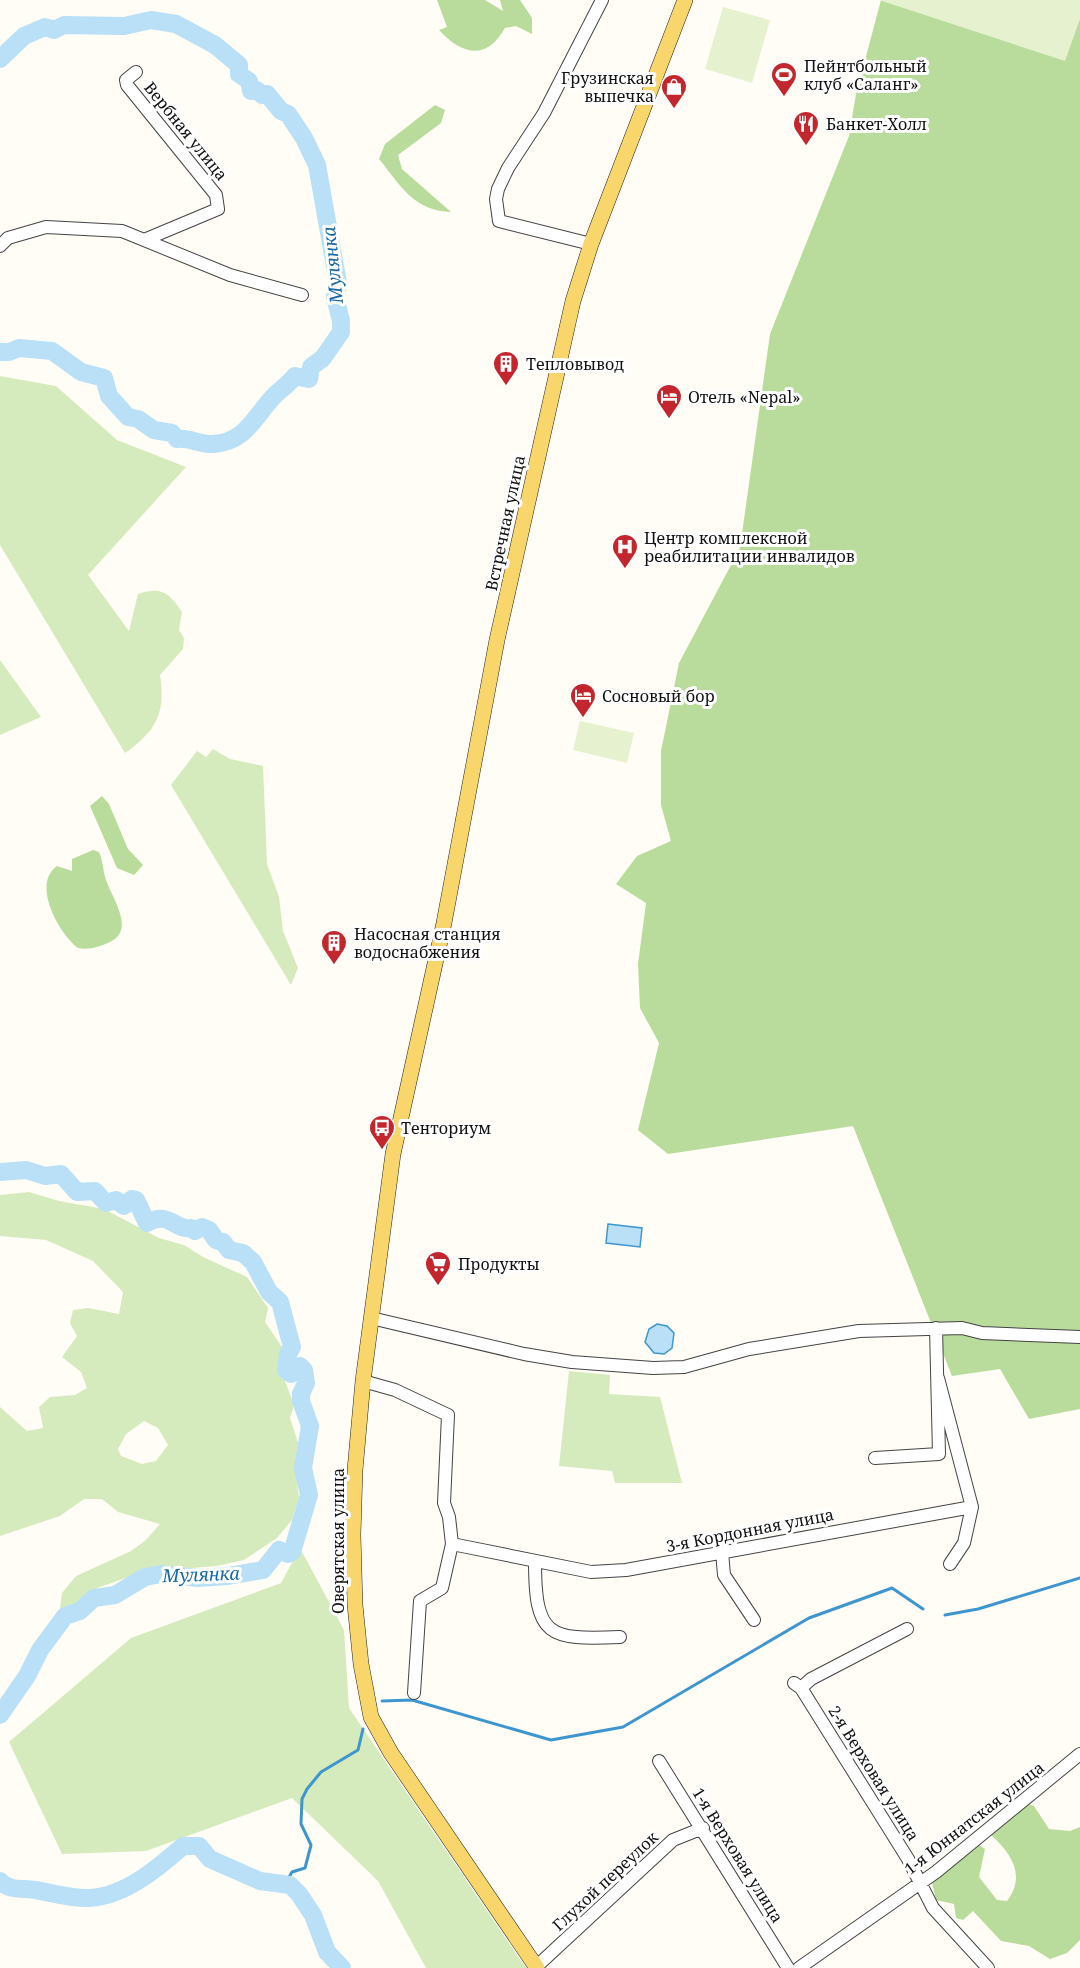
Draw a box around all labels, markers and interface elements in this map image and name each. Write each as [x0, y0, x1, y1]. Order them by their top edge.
place label: Пейнтбольный клуб «Саланг» [804, 55, 927, 95]
sports icon: Пейнтбольный клуб «Саланг» [769, 60, 799, 98]
place label: Грузинская выпечка [561, 67, 654, 107]
shop icon: Грузинская выпечка [659, 72, 689, 110]
street label: Вербная улица [139, 77, 233, 185]
restaurant icon: Банкет-Холл [791, 109, 821, 147]
place label: Банкет-Холл [826, 113, 927, 135]
water label: Мулянка [316, 225, 348, 306]
building icon: Тепловывод [491, 349, 521, 387]
place label: Тепловывод [526, 353, 624, 375]
hotel icon: Отель «Nepal» [654, 382, 684, 420]
place label: Отель «Nepal» [688, 386, 800, 408]
street label: Встречная улица [480, 453, 530, 593]
place label: Центр комплексной реабилитации инвалидов [644, 527, 855, 567]
hospital icon: Центр комплексной реабилитации инвалидов [610, 532, 640, 570]
hotel icon: Сосновый бор [568, 681, 598, 719]
place label: Сосновый бор [602, 685, 715, 707]
place label: Насосная станция водоснабжения [354, 923, 501, 963]
building icon: Насосная станция водоснабжения [319, 928, 349, 966]
bus stop icon: Тенториум [367, 1113, 397, 1151]
place label: Тенториум [401, 1117, 491, 1139]
supermarket icon: Пpoдукты [423, 1249, 453, 1287]
place label: Пpoдукты [458, 1253, 540, 1275]
street label: Оверятская улица [327, 1468, 349, 1614]
street label: 3-я Кордонная улица [664, 1503, 836, 1557]
water label: Мулянка [161, 1561, 240, 1587]
street label: 2-я Верховая улица [823, 1701, 925, 1845]
street label: 1-я Юннатская улица [900, 1756, 1048, 1880]
street label: 1-я Верховая улица [687, 1783, 789, 1927]
street label: Глухой переулок [547, 1826, 663, 1936]

